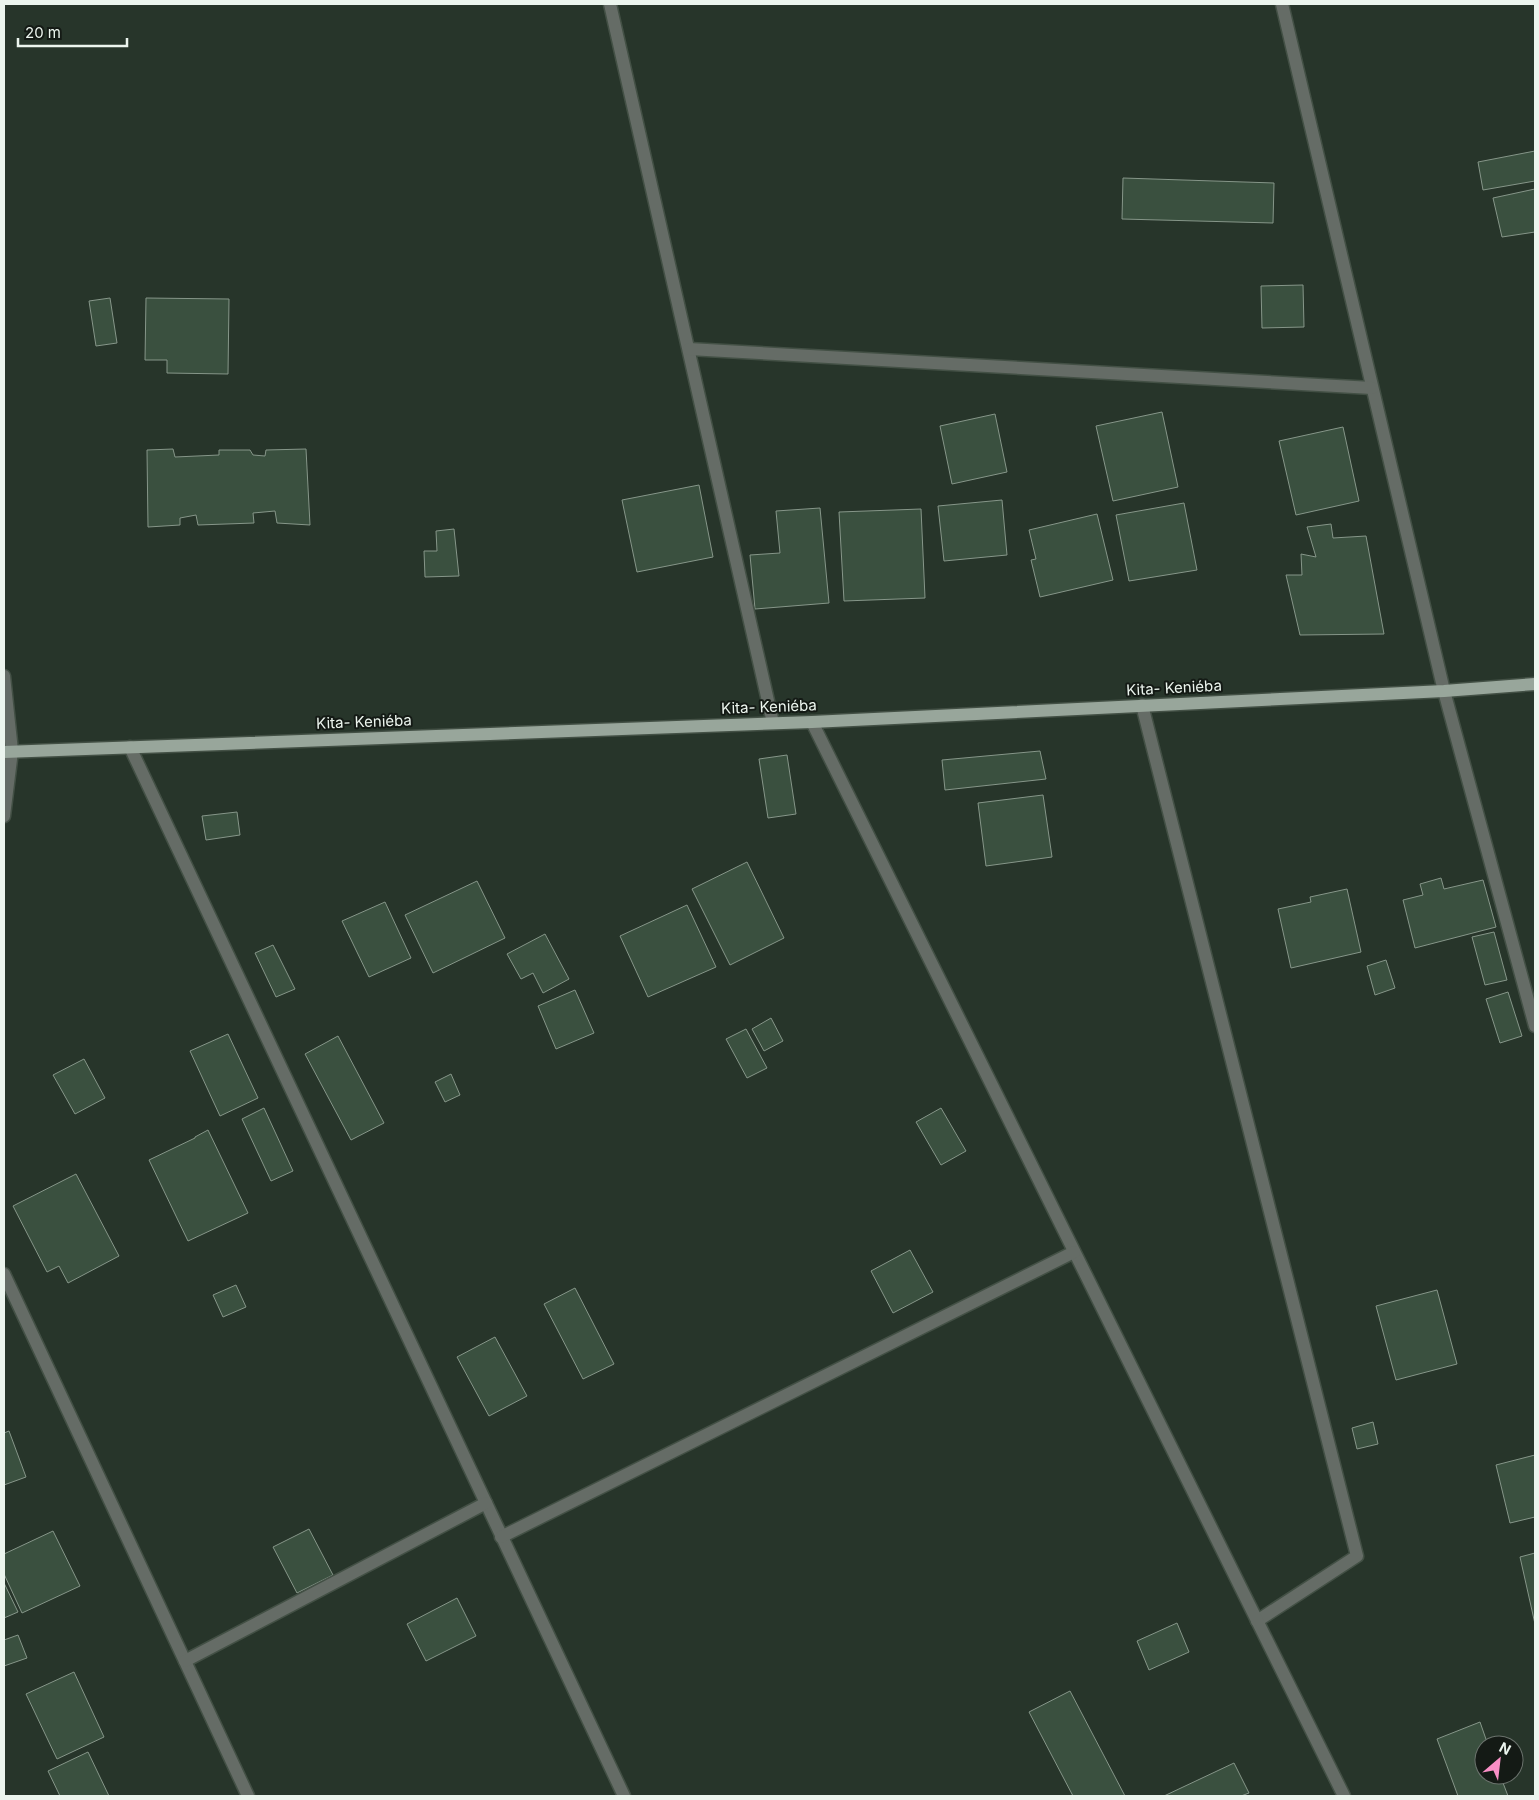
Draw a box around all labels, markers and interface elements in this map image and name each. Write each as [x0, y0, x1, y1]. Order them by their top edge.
scale bar [18, 15, 126, 47]
text: 20 m [25, 23, 61, 42]
street label: Kita- Keniéba [1126, 676, 1222, 699]
street label: Kita- Keniéba [721, 695, 817, 718]
street label: Kita- Keniéba [316, 710, 412, 733]
north arrow [1474, 1735, 1524, 1785]
text: N [1497, 1738, 1514, 1758]

